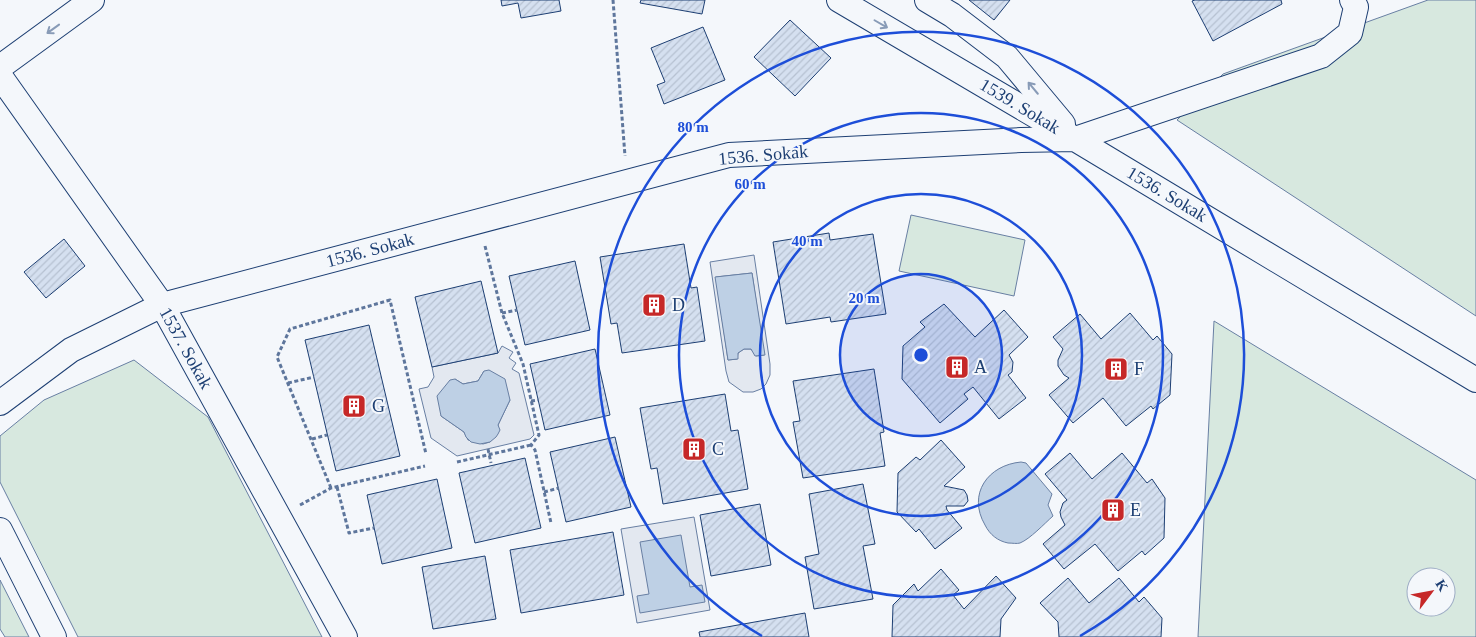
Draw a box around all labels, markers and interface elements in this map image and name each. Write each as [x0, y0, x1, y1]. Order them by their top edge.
one-way arrow [874, 20, 888, 30]
one-way arrow [46, 24, 60, 34]
street label: 1539. Sokak [976, 74, 1064, 138]
one-way arrow [1027, 82, 1038, 95]
text: 80 m [677, 119, 709, 135]
street label: 1536. Sokak [717, 141, 809, 169]
street label: 1536. Sokak [1123, 162, 1211, 226]
text: 60 m [734, 176, 766, 192]
street label: 1536. Sokak [324, 229, 416, 271]
text: 40 m [791, 233, 823, 249]
text: 20 m [848, 290, 880, 306]
building icon: D [641, 292, 667, 318]
place label: D [672, 295, 685, 315]
street label: 1537. Sokak [155, 304, 217, 392]
centre of rings [912, 346, 930, 364]
building icon: A [944, 354, 970, 380]
building icon: F [1103, 356, 1129, 382]
place label: A [974, 357, 987, 377]
place label: F [1134, 359, 1144, 379]
building icon: G [341, 393, 367, 419]
place label: G [372, 396, 385, 416]
building icon: C [681, 436, 707, 462]
place label: C [712, 439, 724, 459]
building icon: E [1100, 497, 1126, 523]
place label: E [1130, 500, 1141, 520]
north arrow [1406, 567, 1456, 617]
text: K [1432, 577, 1451, 594]

